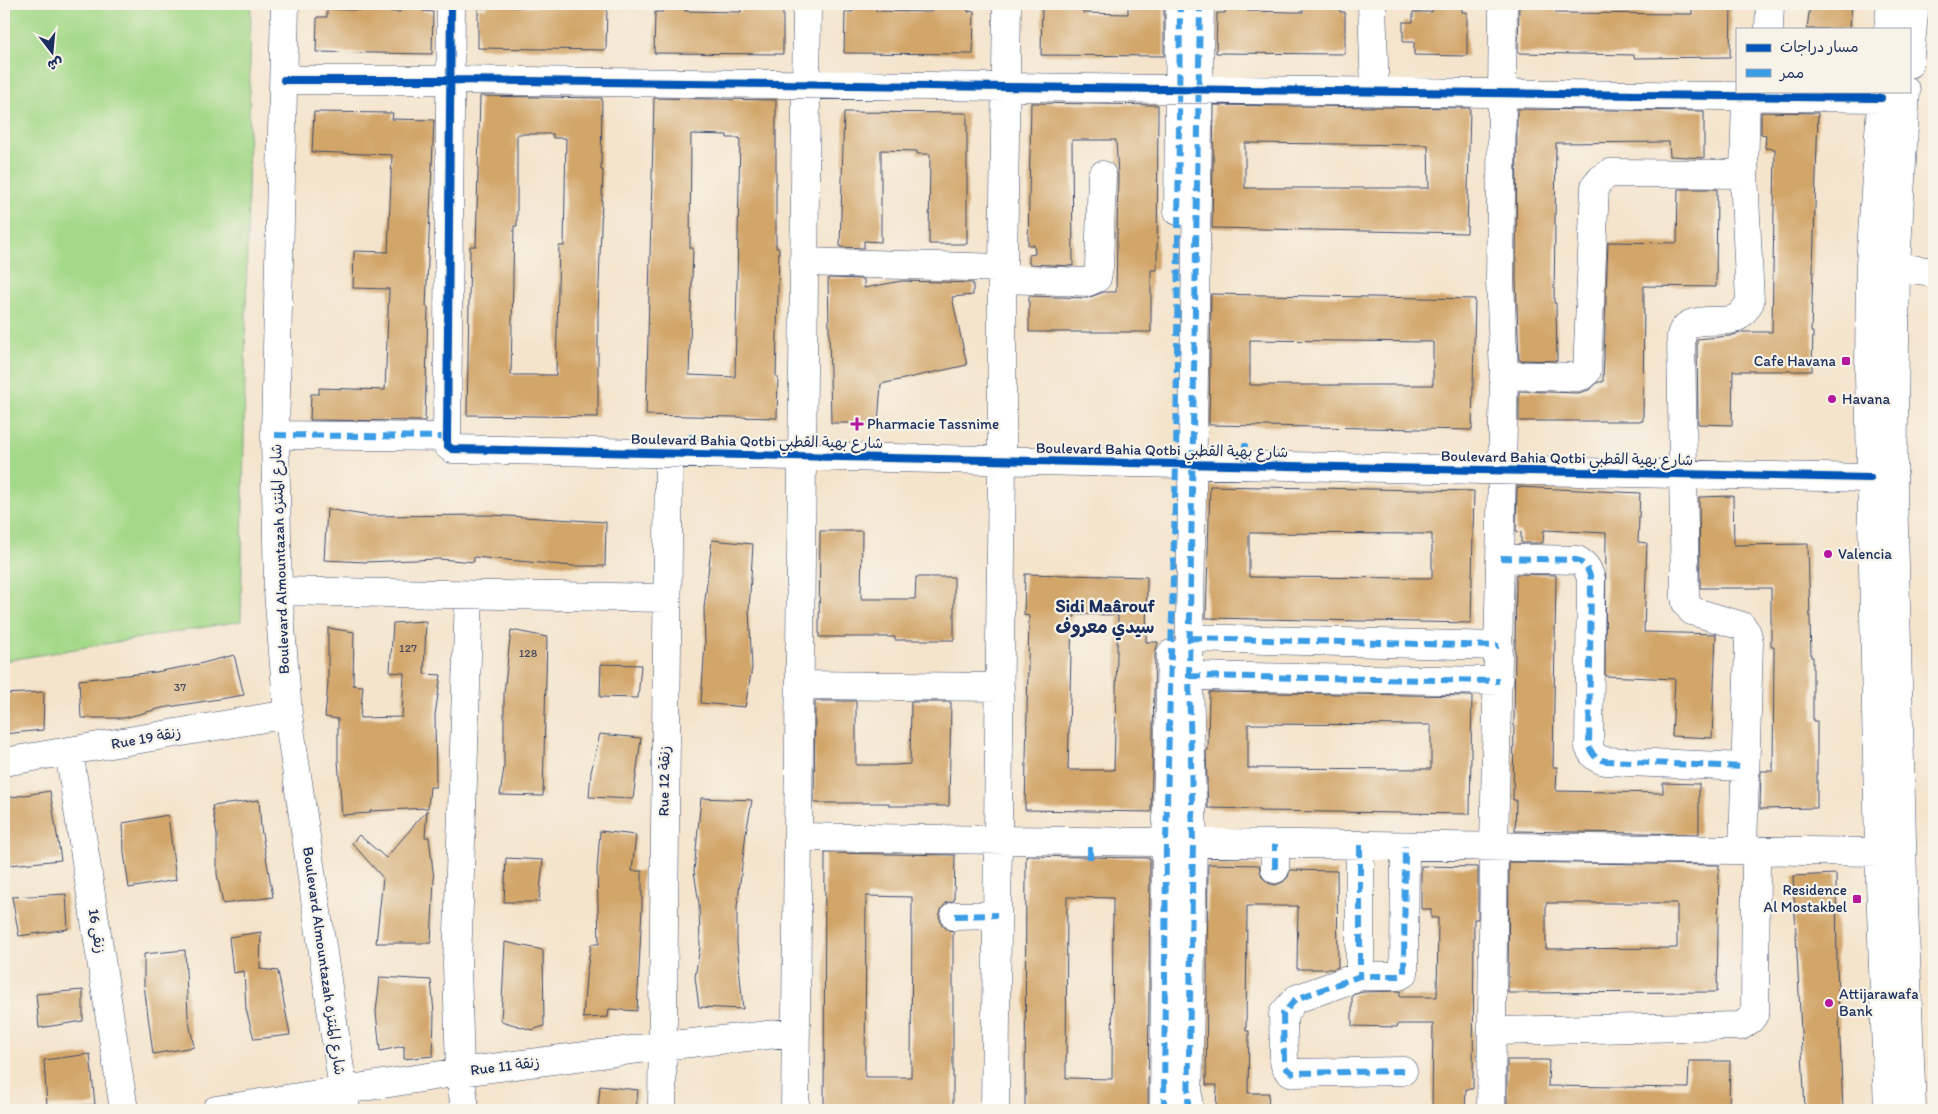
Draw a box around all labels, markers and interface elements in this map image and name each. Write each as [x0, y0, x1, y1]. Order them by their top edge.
north arrow [28, 28, 78, 78]
legend [1736, 28, 1910, 92]
text: مسار دراجات [1780, 38, 1859, 56]
text: ش [46, 54, 65, 74]
text: ممر [1778, 64, 1804, 82]
place label: Cafe Havana [1754, 352, 1837, 370]
marker: Cafe Havana [1840, 355, 1852, 367]
place label: Havana [1842, 390, 1890, 408]
marker: Havana [1826, 393, 1838, 405]
place label: Pharmacie Tassnime [867, 415, 999, 433]
marker: Pharmacie Tassnime [851, 418, 863, 430]
street label: Boulevard Bahia Qotbi شارع بهية القطبي [631, 430, 883, 456]
street label: Boulevard Bahia Qotbi شارع بهية القطبي [1036, 439, 1288, 465]
street label: Boulevard Almountazah شارع المنتزه [267, 443, 294, 674]
street label: Boulevard Bahia Qotbi شارع بهية القطبي [1441, 447, 1693, 473]
place label: Valencia [1838, 545, 1892, 563]
marker: Valencia [1822, 548, 1834, 560]
district label: Sidi Maârouf سيدي معروف [1055, 595, 1156, 641]
house number: 127 [399, 641, 417, 655]
house number: 128 [519, 646, 538, 660]
house number: 37 [174, 680, 186, 694]
street label: Rue 19 زنقة [110, 723, 182, 753]
street label: Rue 12 زنقة [654, 746, 674, 816]
street label: Boulevard Almountazah شارع المنتزه [298, 846, 349, 1077]
place label: Residence Al Mostakbel [1764, 881, 1848, 916]
marker: Residence Al Mostakbel [1851, 893, 1863, 905]
street label: زنقى 16 [84, 907, 109, 955]
place label: Attijarawafa Bank [1839, 985, 1919, 1020]
marker: Attijarawafa Bank [1823, 997, 1835, 1009]
street label: Rue 11 زنقة [469, 1053, 541, 1079]

